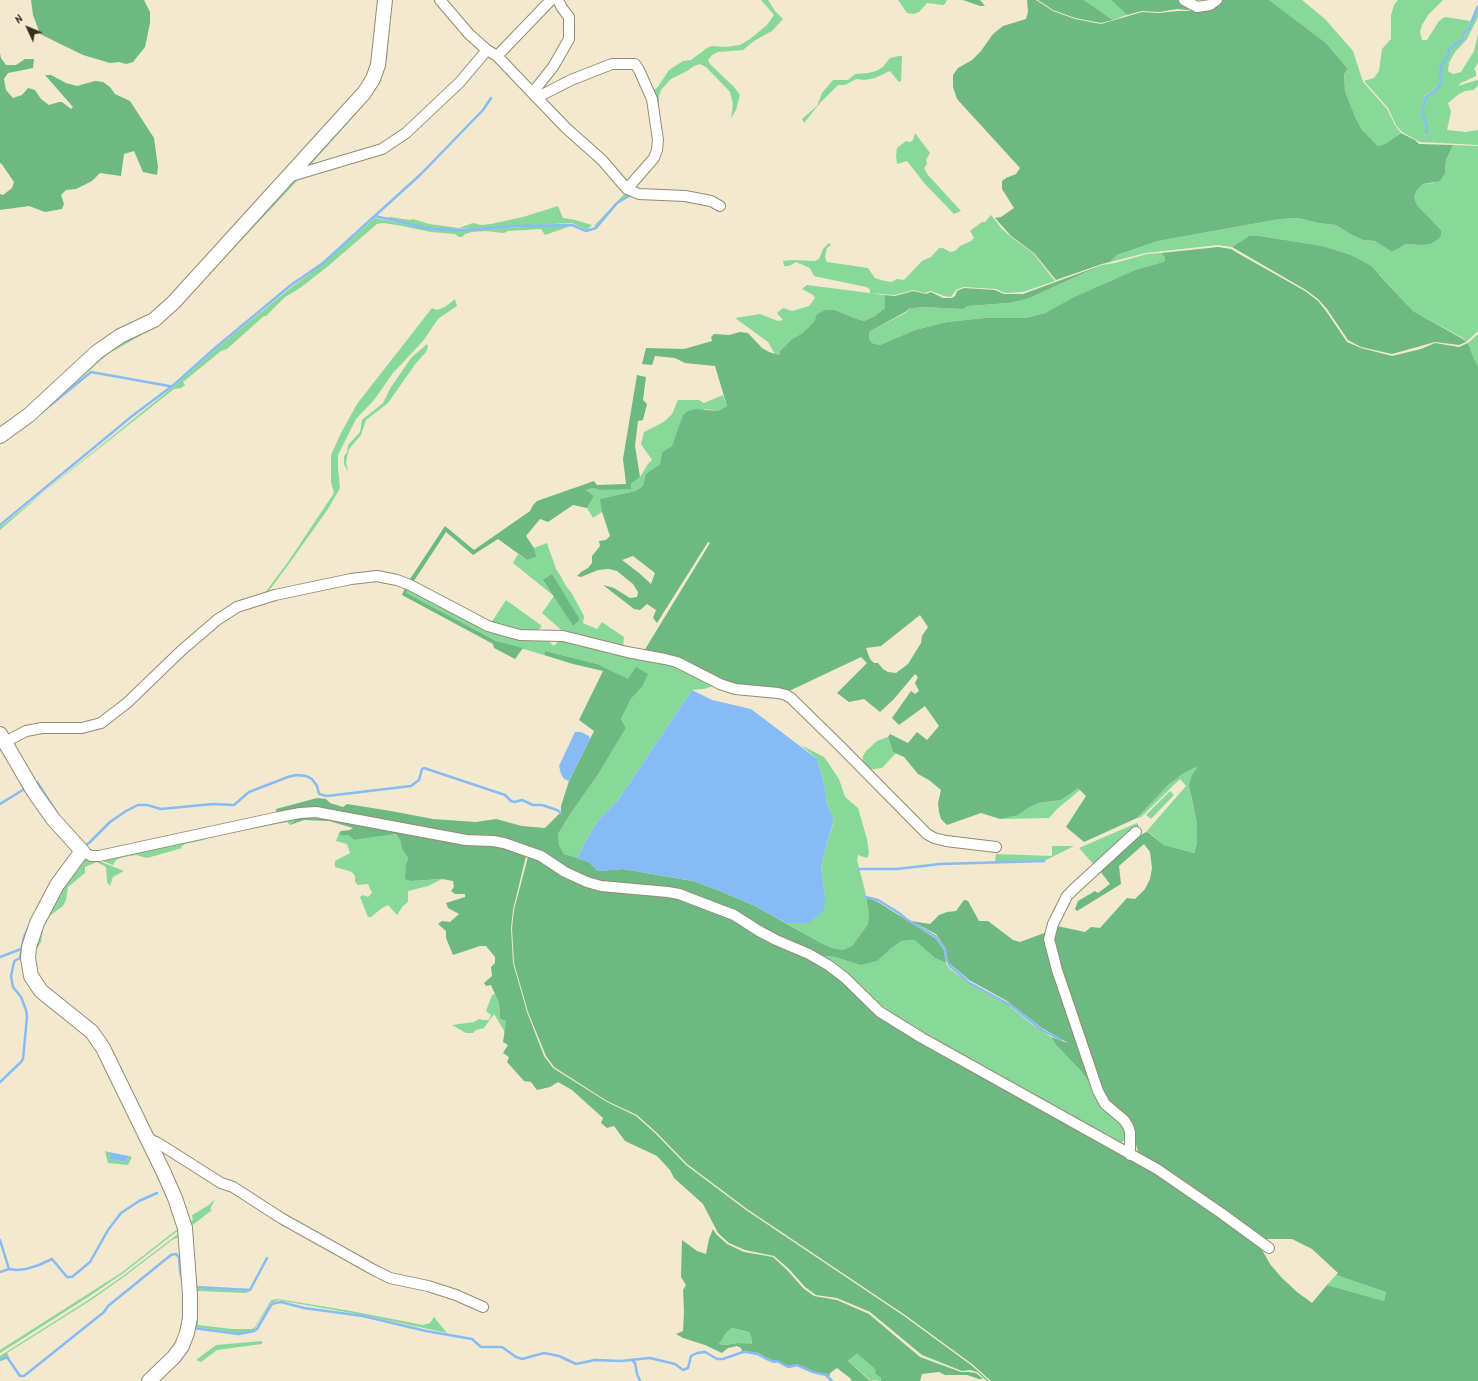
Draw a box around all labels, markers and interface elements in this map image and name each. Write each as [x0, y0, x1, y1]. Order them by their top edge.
north arrow [8, 8, 48, 48]
text: N [10, 11, 28, 28]

